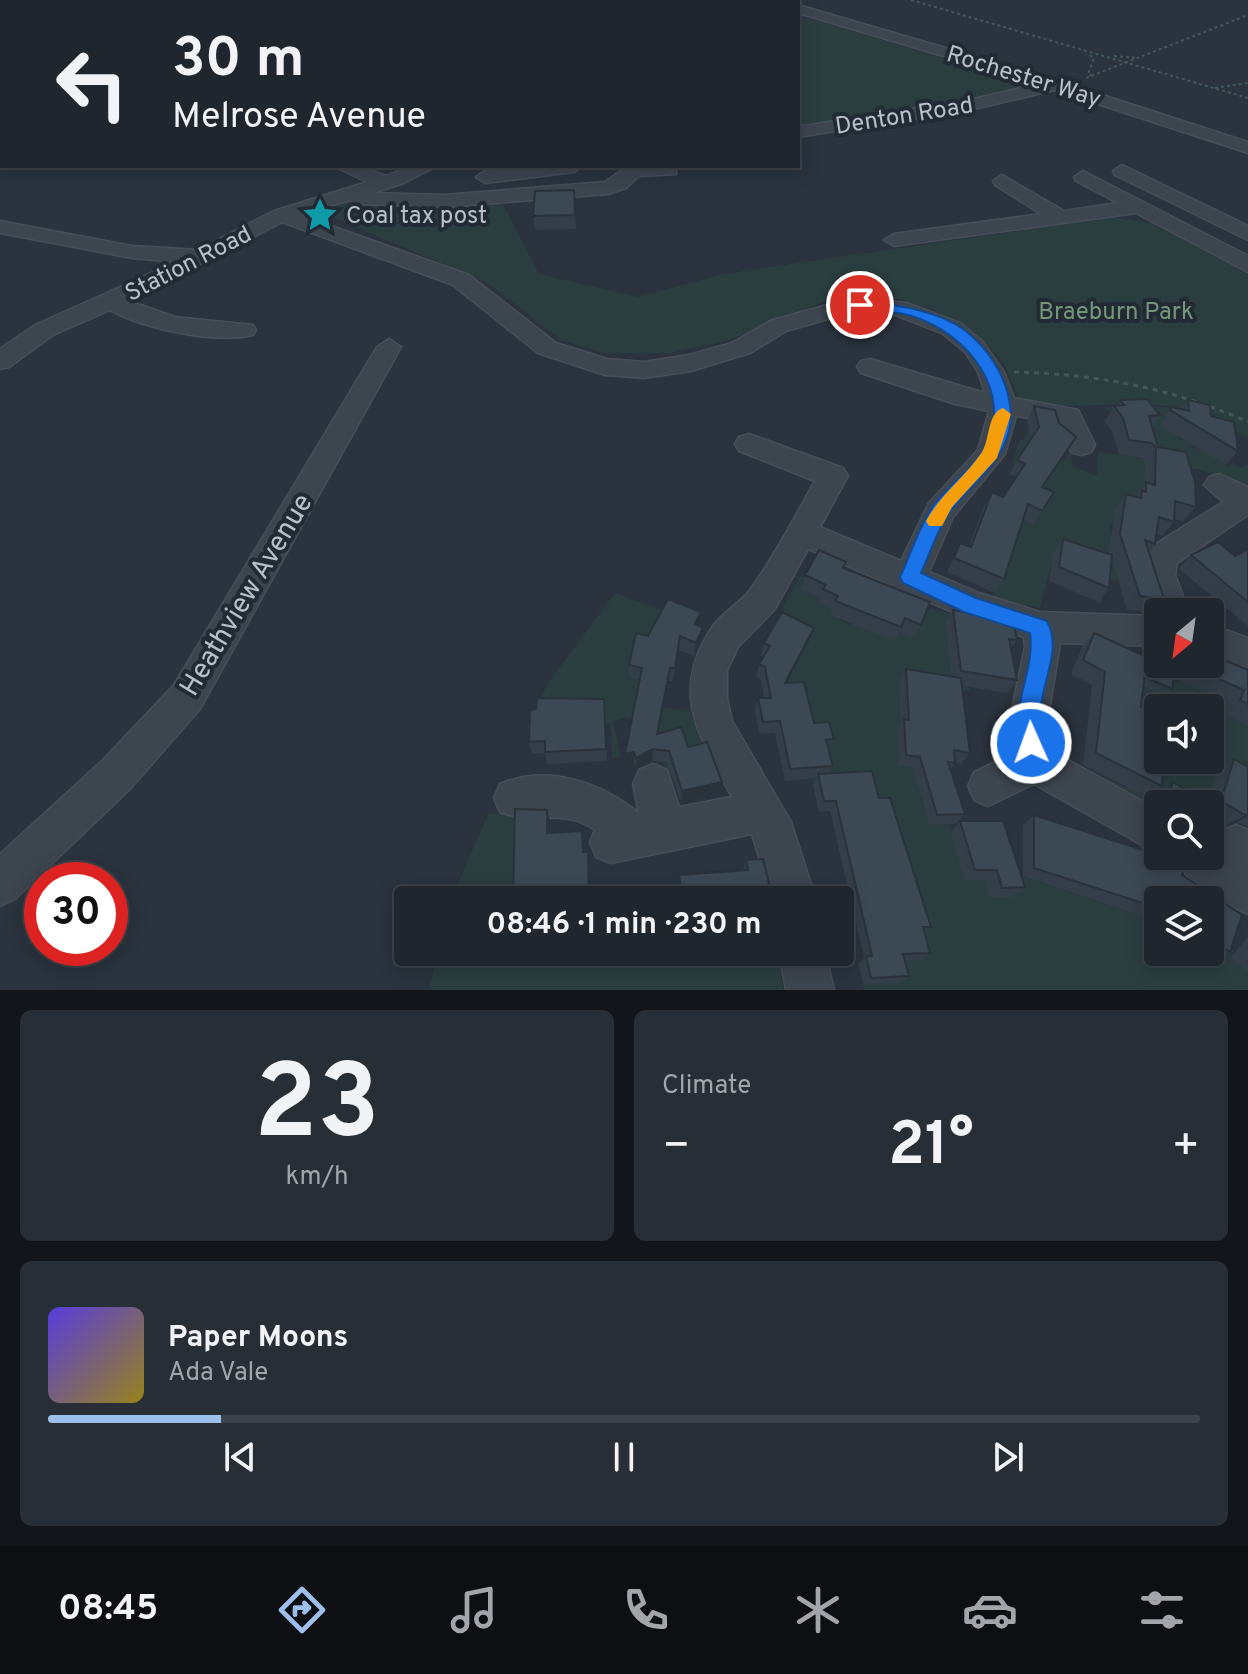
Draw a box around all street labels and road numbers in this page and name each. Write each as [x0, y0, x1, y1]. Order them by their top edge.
street label: Rochester Way [943, 40, 1104, 116]
street label: Denton Road [833, 91, 975, 143]
street label: Station Road [121, 220, 257, 309]
street label: Heathview Avenue [173, 488, 322, 703]

